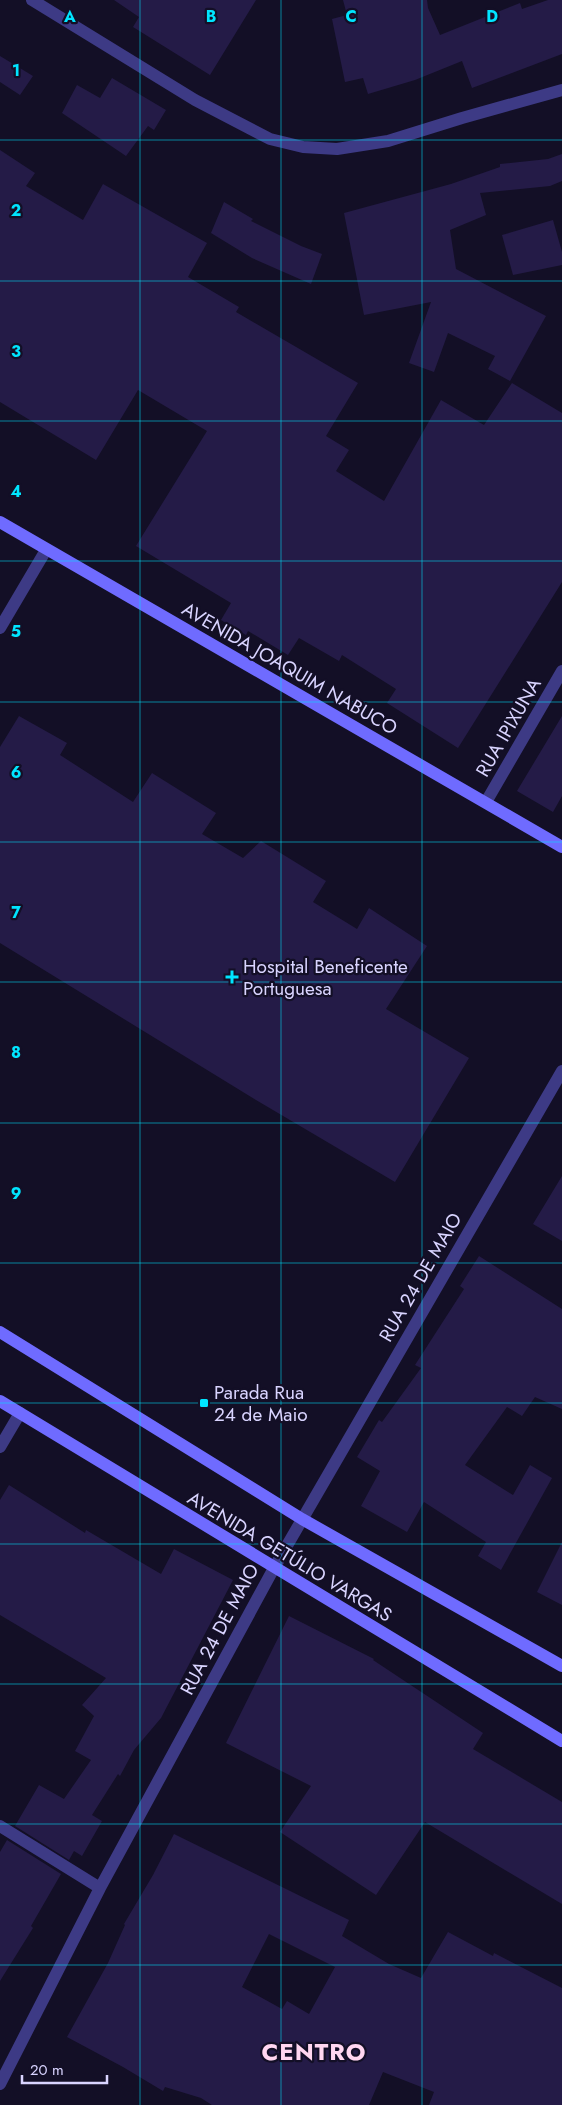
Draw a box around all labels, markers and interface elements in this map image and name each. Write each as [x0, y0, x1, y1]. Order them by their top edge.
text: A [63, 5, 76, 28]
text: B [206, 5, 216, 28]
text: C [345, 5, 357, 28]
text: D [486, 5, 498, 28]
text: 1 [12, 59, 20, 82]
text: 2 [11, 199, 21, 222]
text: 3 [11, 340, 21, 363]
text: 4 [10, 480, 22, 503]
street label: AVENIDA JOAQUIM NABUCO [177, 595, 403, 741]
text: 5 [11, 620, 21, 643]
street label: RUA IPIXUNA [469, 672, 548, 782]
text: 6 [11, 761, 21, 784]
text: 7 [11, 901, 21, 924]
place label: Hospital Beneficente Portuguesa [243, 953, 408, 1002]
marker: Hospital Beneficente Portuguesa [225, 970, 239, 984]
text: 8 [11, 1041, 21, 1064]
text: 9 [11, 1182, 21, 1205]
street label: RUA 24 DE MAIO [372, 1208, 468, 1347]
place label: Parada Rua 24 de Maio [214, 1379, 308, 1428]
marker: Parada Rua 24 de Maio [198, 1397, 210, 1409]
street label: AVENIDA GETÚLIO VARGAS [182, 1485, 397, 1628]
street label: RUA 24 DE MAIO [173, 1559, 265, 1700]
district label: CENTRO [261, 2034, 367, 2069]
scale bar [22, 2052, 108, 2084]
text: 20 m [30, 2059, 64, 2081]

